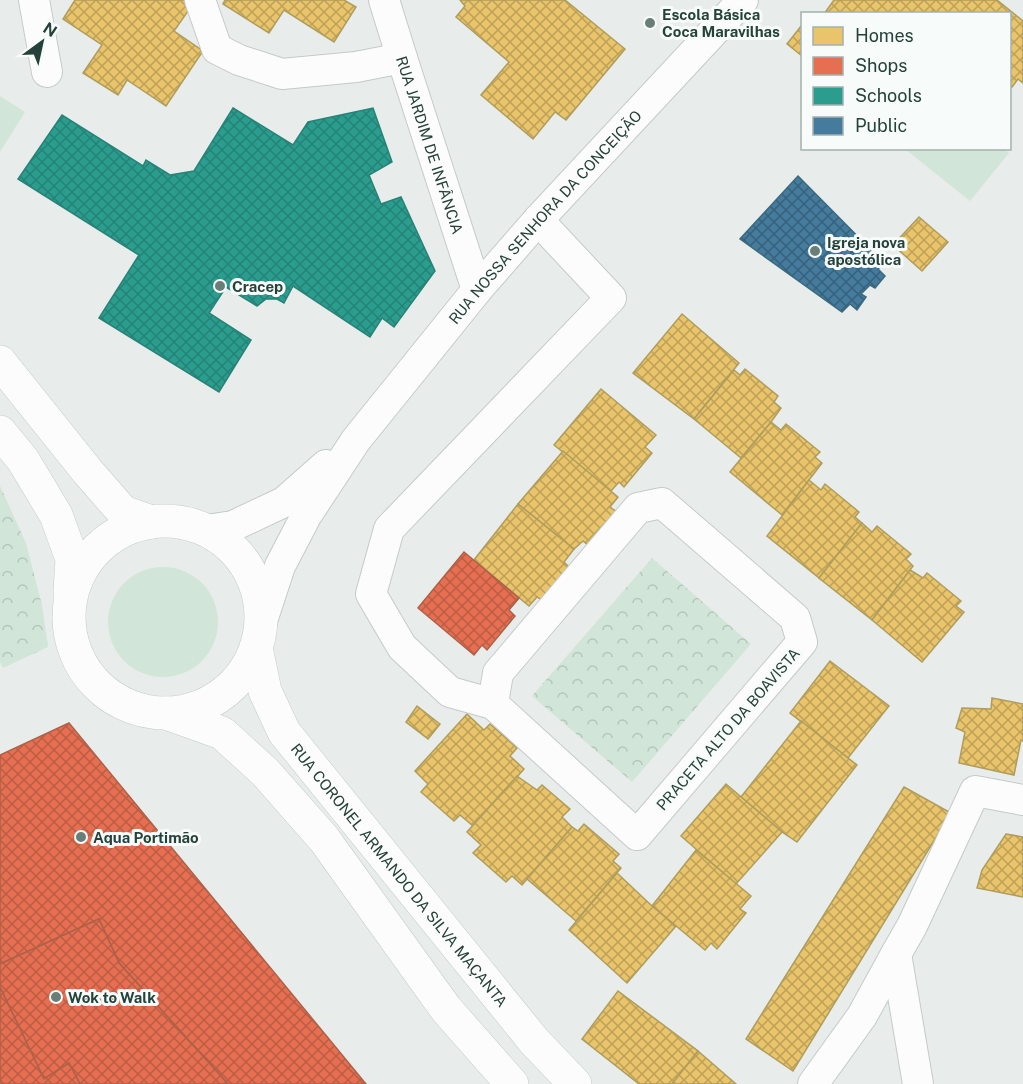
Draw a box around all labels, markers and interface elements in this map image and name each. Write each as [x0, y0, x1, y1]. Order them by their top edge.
place label: Escola Básica Coca Maravilhas [662, 6, 780, 40]
north arrow [12, 12, 72, 72]
legend [801, 12, 1011, 150]
marker: Escola Básica Coca Maravilhas [643, 16, 657, 30]
text: N [39, 18, 60, 41]
text: Homes [855, 25, 914, 46]
street label: RUA JARDIM DE INFÂNCIA [393, 54, 467, 236]
text: Shops [855, 55, 907, 76]
text: Schools [855, 85, 922, 106]
street label: RUA NOSSA SENHORA DA CONCEIÇÃO [445, 106, 645, 327]
text: Public [855, 115, 907, 136]
place label: Igreja nova apostólica [827, 234, 905, 268]
marker: Igreja nova apostólica [808, 244, 822, 258]
place label: Cracep [232, 278, 283, 295]
marker: Cracep [213, 279, 227, 293]
street label: PRACETA ALTO DA BOAVISTA [653, 644, 803, 813]
street label: RUA CORONEL ARMANDO DA SILVA MAÇANTA [288, 740, 511, 1010]
place label: Aqua Portimão [93, 829, 199, 846]
marker: Aqua Portimão [74, 830, 88, 844]
place label: Wok to Walk [68, 989, 156, 1006]
marker: Wok to Walk [49, 990, 63, 1004]

